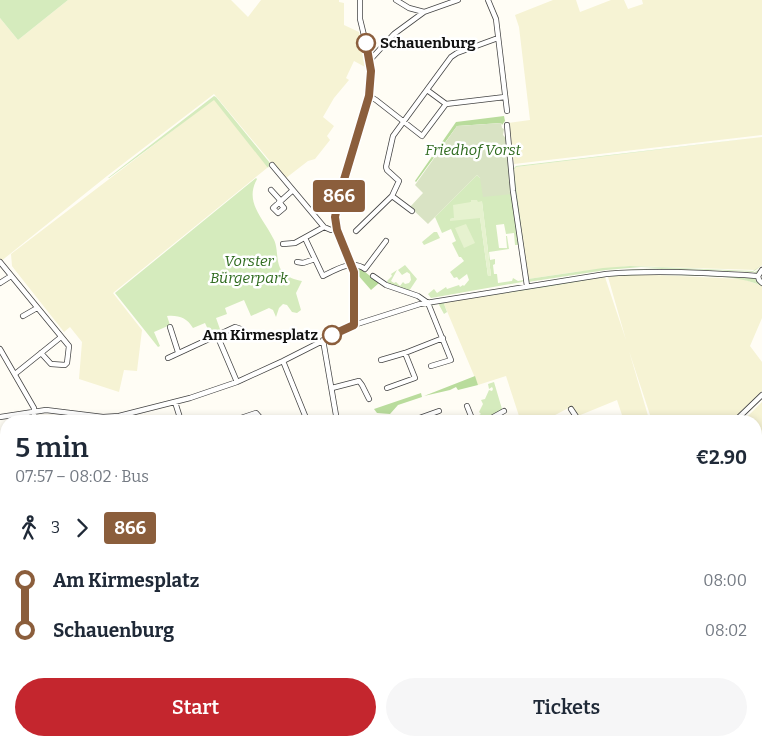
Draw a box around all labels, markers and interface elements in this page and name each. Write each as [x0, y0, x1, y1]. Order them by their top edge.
marker: Schauenburg [356, 33, 376, 53]
place label: Schauenburg [380, 34, 476, 52]
park label: Friedhof Vorst [425, 141, 522, 159]
line badge: 866 [310, 180, 368, 212]
text: 866 [323, 185, 355, 207]
park label: Vorster Bürgerpark [210, 252, 289, 287]
marker: Am Kirmesplatz [322, 325, 342, 345]
place label: Am Kirmesplatz [203, 326, 318, 344]
text: 5 min [15, 431, 89, 464]
text: €2.90 [696, 446, 747, 469]
text: 07:57 – 08:02 · Bus [15, 467, 149, 486]
icon: walk [15, 514, 43, 542]
icon: forward [68, 514, 96, 542]
text: 866 [114, 517, 146, 539]
text: 3 [51, 518, 60, 537]
text: Am Kirmesplatz [53, 569, 199, 592]
text: 08:00 [703, 571, 747, 590]
text: Schauenburg [53, 619, 174, 642]
text: 08:02 [705, 621, 747, 640]
button: Start [15, 678, 376, 736]
button: Tickets [386, 678, 747, 736]

